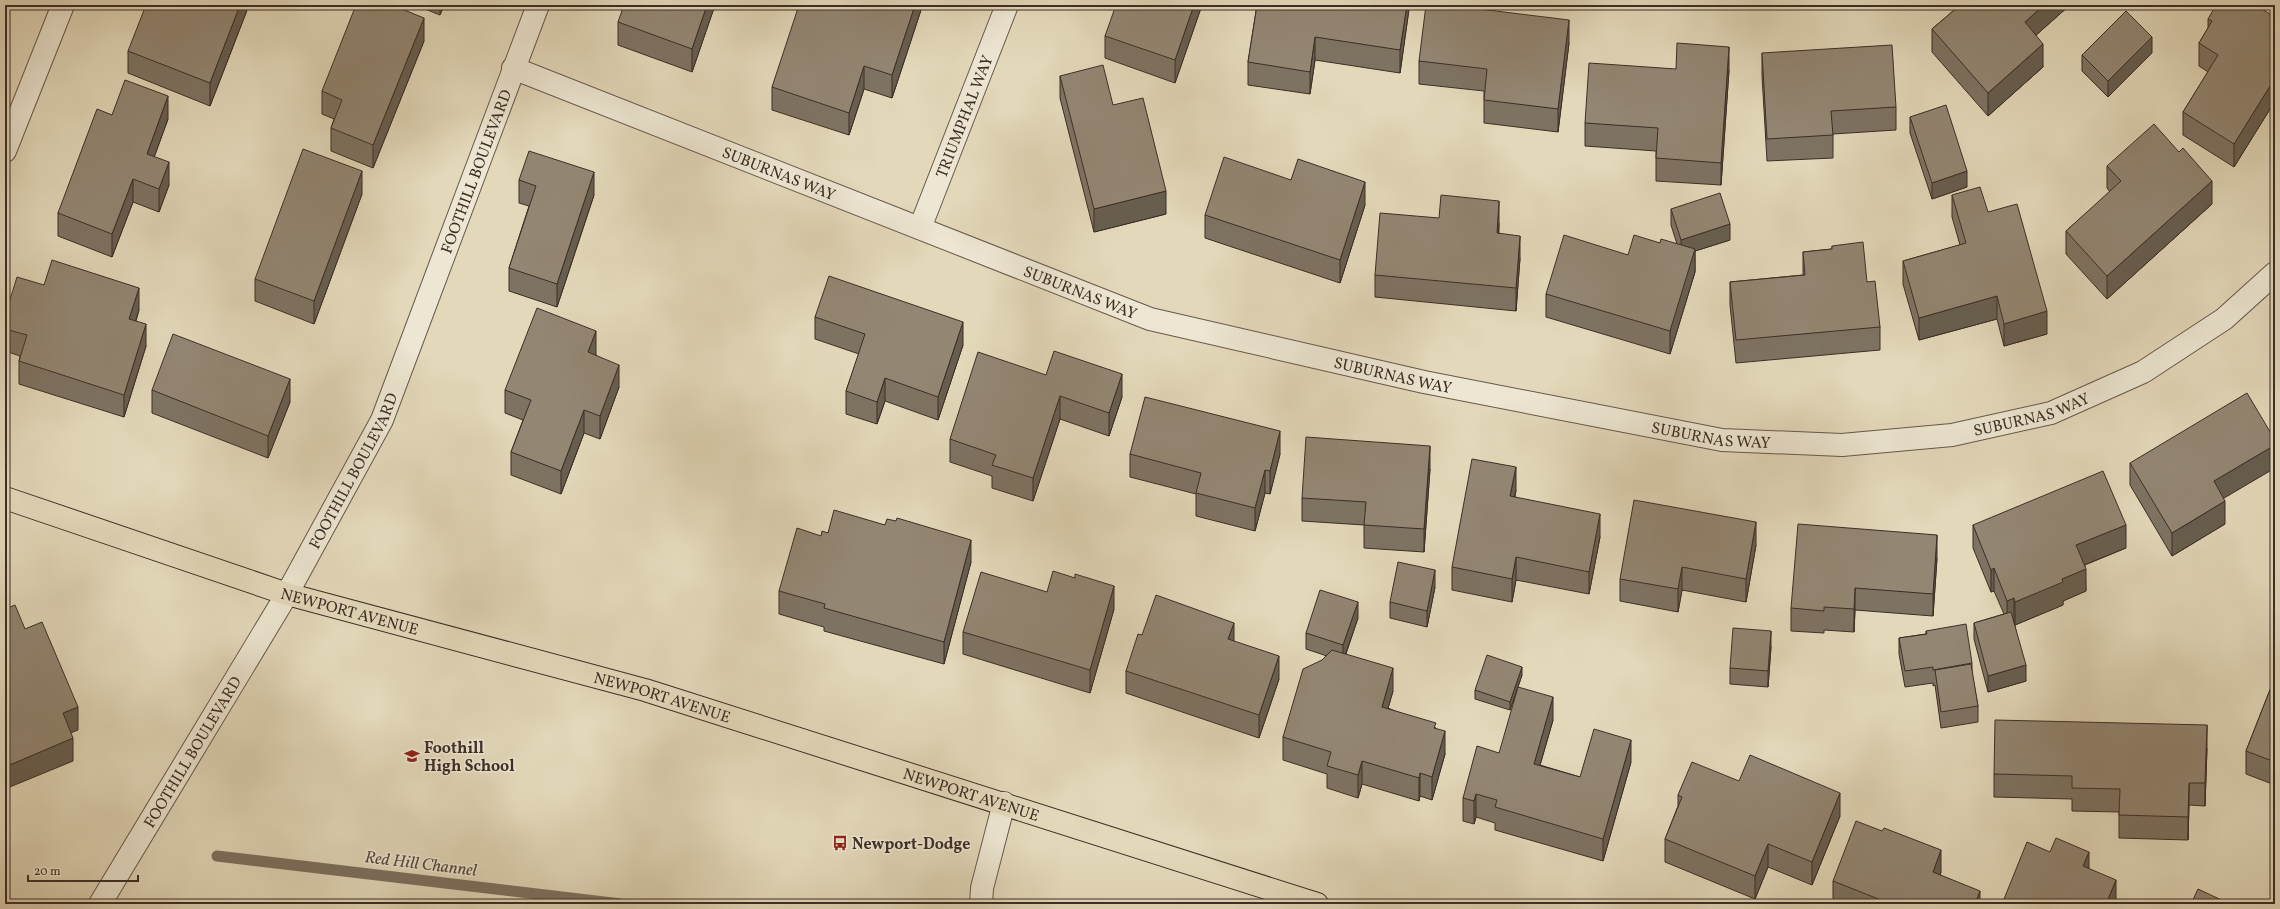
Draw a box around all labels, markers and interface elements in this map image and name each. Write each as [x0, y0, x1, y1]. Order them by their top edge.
street label: TRIUMPHAL WAY [932, 52, 999, 182]
street label: FOOTHILL BOULEVARD [437, 87, 518, 257]
street label: SUBURNAS WAY [718, 142, 838, 207]
street label: SUBURNAS WAY [1020, 261, 1140, 326]
street label: SUBURNAS WAY [1331, 353, 1454, 400]
street label: SUBURNAS WAY [1971, 388, 2094, 443]
street label: FOOTHILL BOULEVARD [305, 390, 404, 554]
street label: SUBURNAS WAY [1649, 417, 1771, 455]
street label: NEWPORT AVENUE [278, 584, 421, 642]
street label: NEWPORT AVENUE [591, 668, 733, 730]
street label: FOOTHILL BOULEVARD [139, 672, 248, 833]
place label: Foothill High School [424, 738, 515, 778]
school or university icon: Foothill High School [403, 747, 421, 765]
street label: NEWPORT AVENUE [900, 764, 1042, 828]
bus stop icon: Newport-Dodge [831, 834, 849, 852]
place label: Newport-Dodge [852, 834, 971, 856]
water label: Red Hill Channel [364, 846, 478, 883]
scale bar [28, 857, 138, 883]
text: 20 m [34, 864, 61, 880]

